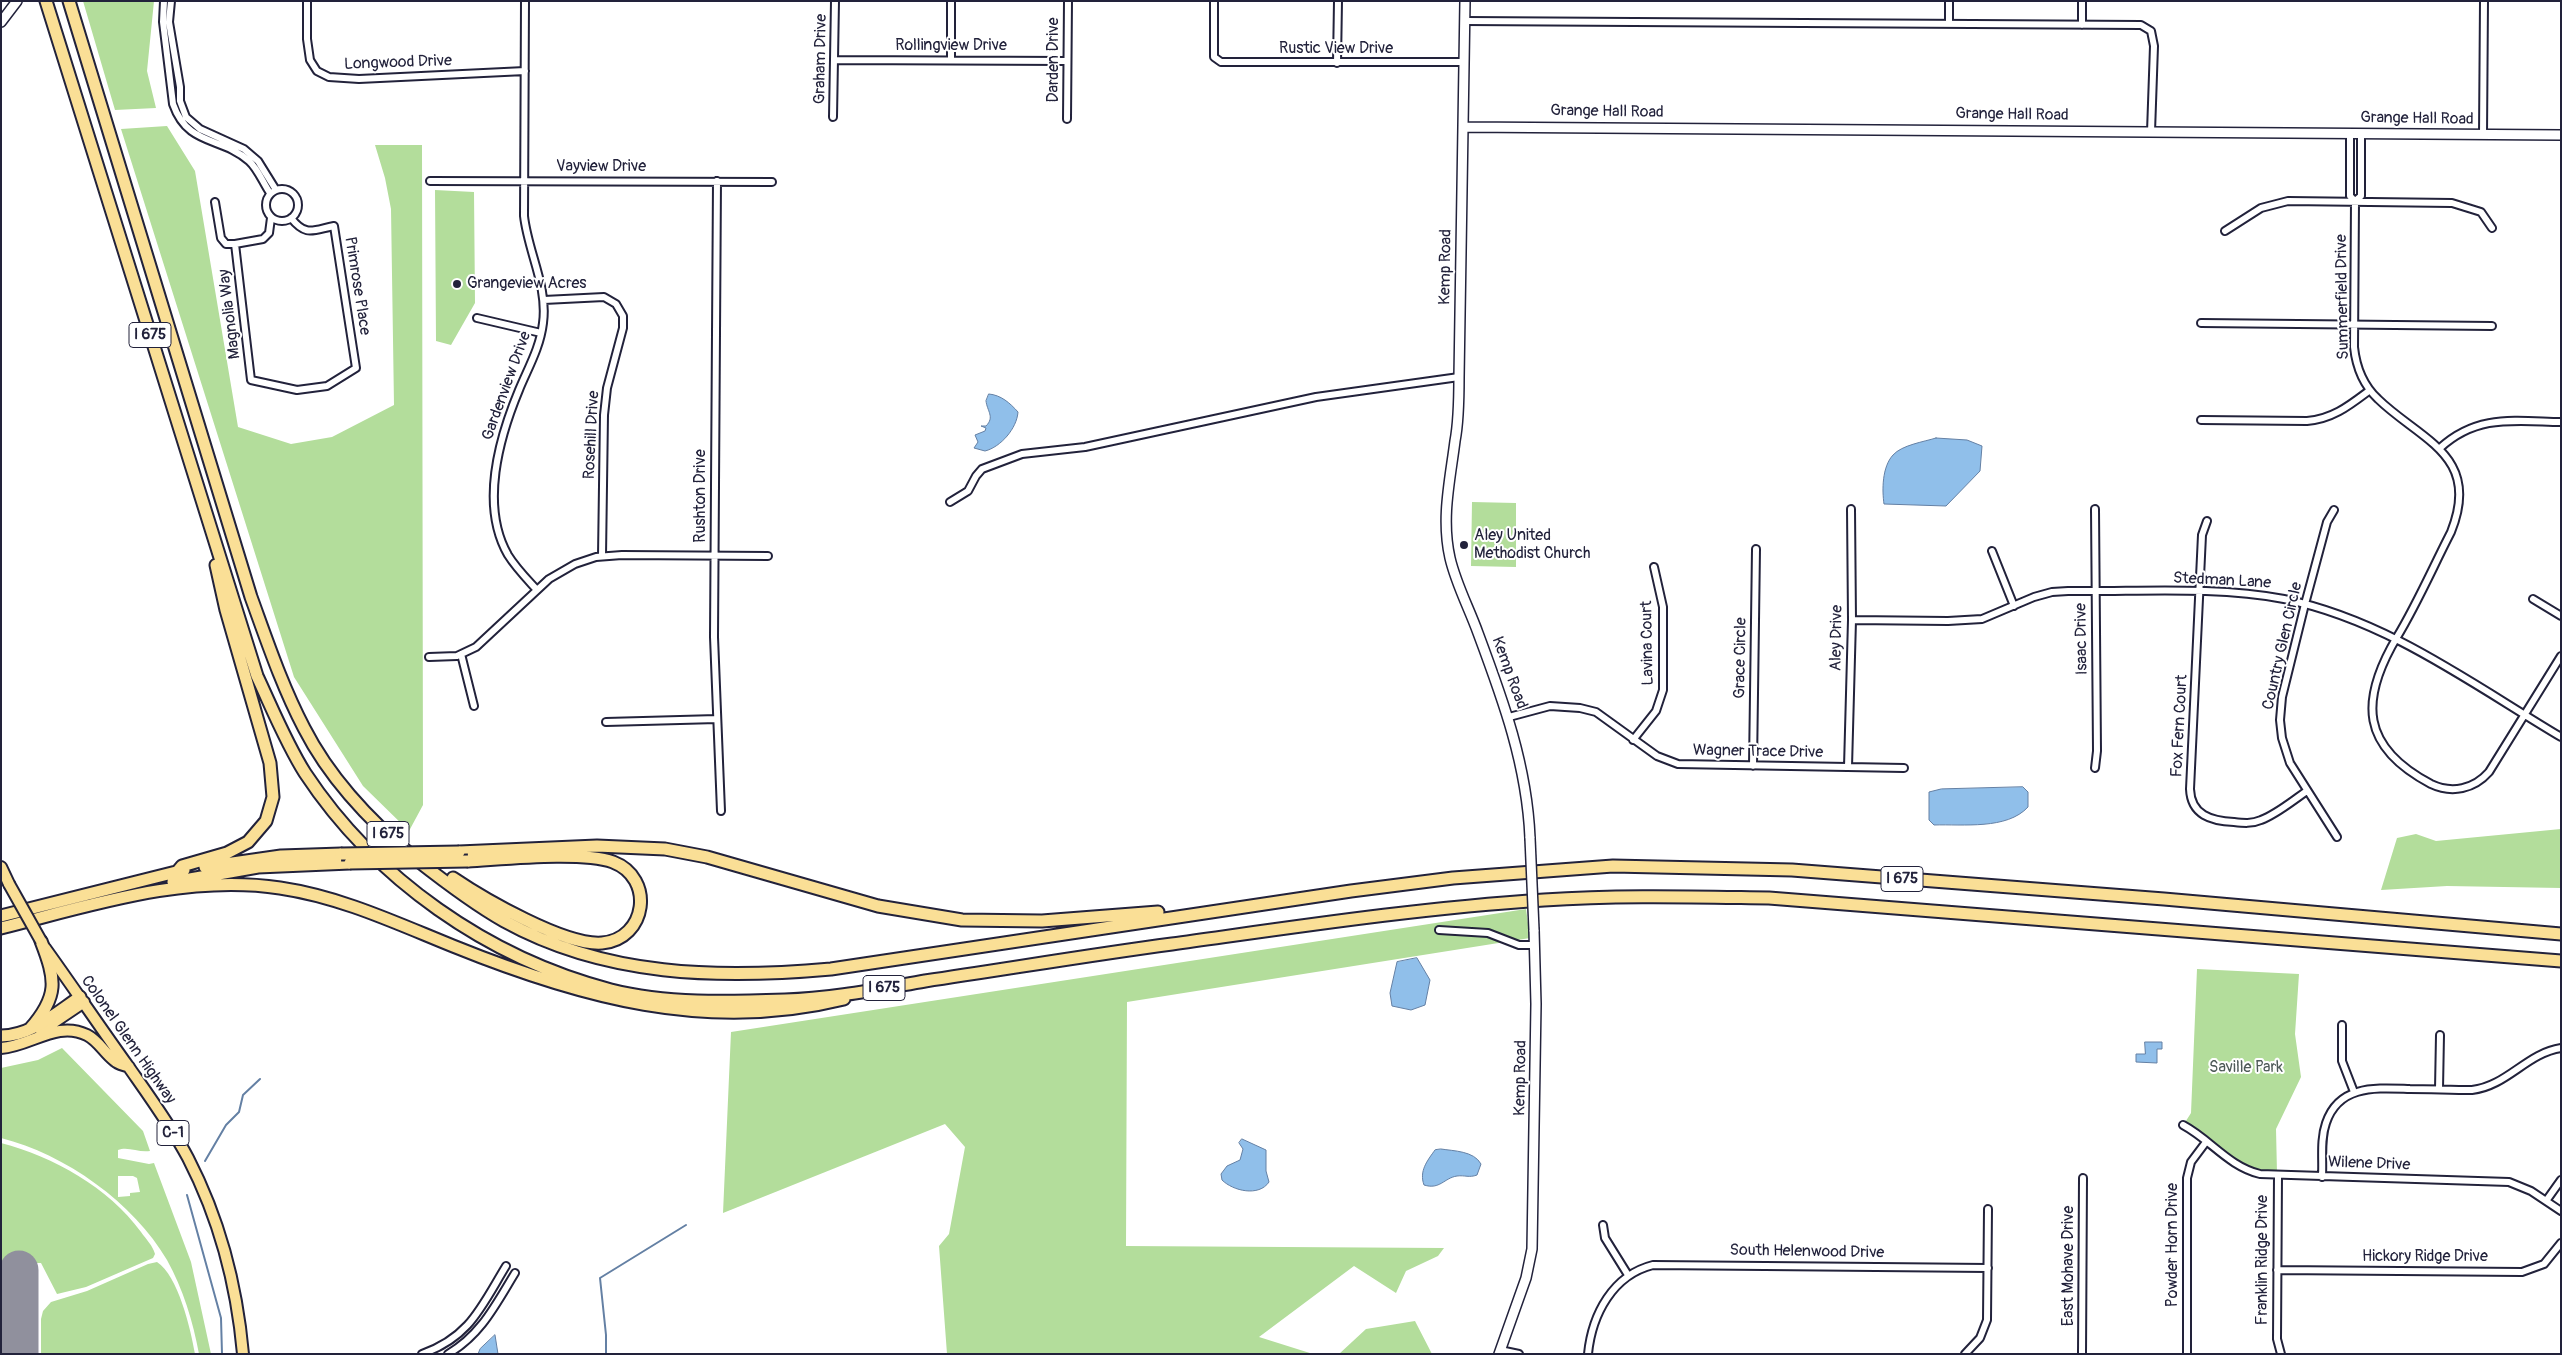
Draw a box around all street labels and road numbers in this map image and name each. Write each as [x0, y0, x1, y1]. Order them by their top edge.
street label: Graham Drive [811, 14, 831, 104]
street label: Darden Drive [1044, 17, 1064, 103]
street label: Rollingview Drive [895, 36, 1007, 56]
street label: Rustic View Drive [1279, 39, 1393, 59]
street label: Longwood Drive [344, 52, 452, 74]
street label: Grange Hall Road [1550, 101, 1664, 123]
street label: Grange Hall Road [1955, 104, 2069, 126]
street label: Grange Hall Road [2360, 108, 2474, 130]
street label: Vayview Drive [556, 157, 646, 177]
street label: Kemp Road [1436, 229, 1456, 305]
street label: Summerfield Drive [2332, 234, 2354, 360]
street label: Primrose Place [340, 235, 374, 337]
street label: Magnolia Way [215, 268, 245, 360]
road number: I 675 [129, 322, 171, 348]
street label: Gardenview Drive [478, 329, 536, 443]
street label: Rosehill Drive [580, 390, 604, 480]
street label: Rushton Drive [691, 449, 711, 543]
street label: Stedman Lane [2173, 569, 2271, 593]
street label: Country Glen Circle [2259, 580, 2307, 712]
street label: Lavina Court [1638, 600, 1658, 686]
street label: Isaac Drive [2072, 603, 2092, 675]
street label: Aley Drive [1827, 605, 1847, 671]
street label: Grace Circle [1731, 617, 1751, 699]
street label: Kemp Road [1487, 634, 1531, 712]
street label: Fox Fern Court [2168, 674, 2192, 778]
street label: Wagner Trace Drive [1693, 741, 1823, 763]
road number: I 675 [367, 822, 409, 846]
road number: I 675 [1881, 866, 1923, 892]
street label: Colonel Glenn Highway [77, 972, 179, 1108]
road number: I 675 [863, 976, 905, 1000]
street label: Kemp Road [1511, 1040, 1531, 1116]
road number: C-1 [157, 1120, 189, 1146]
street label: Wilene Drive [2327, 1153, 2411, 1175]
street label: Powder Horn Drive [2163, 1183, 2183, 1307]
street label: Franklin Ridge Drive [2253, 1195, 2273, 1325]
street label: East Mohave Drive [2059, 1206, 2079, 1326]
street label: South Helenwood Drive [1730, 1241, 1884, 1263]
street label: Hickory Ridge Drive [2362, 1247, 2488, 1267]

